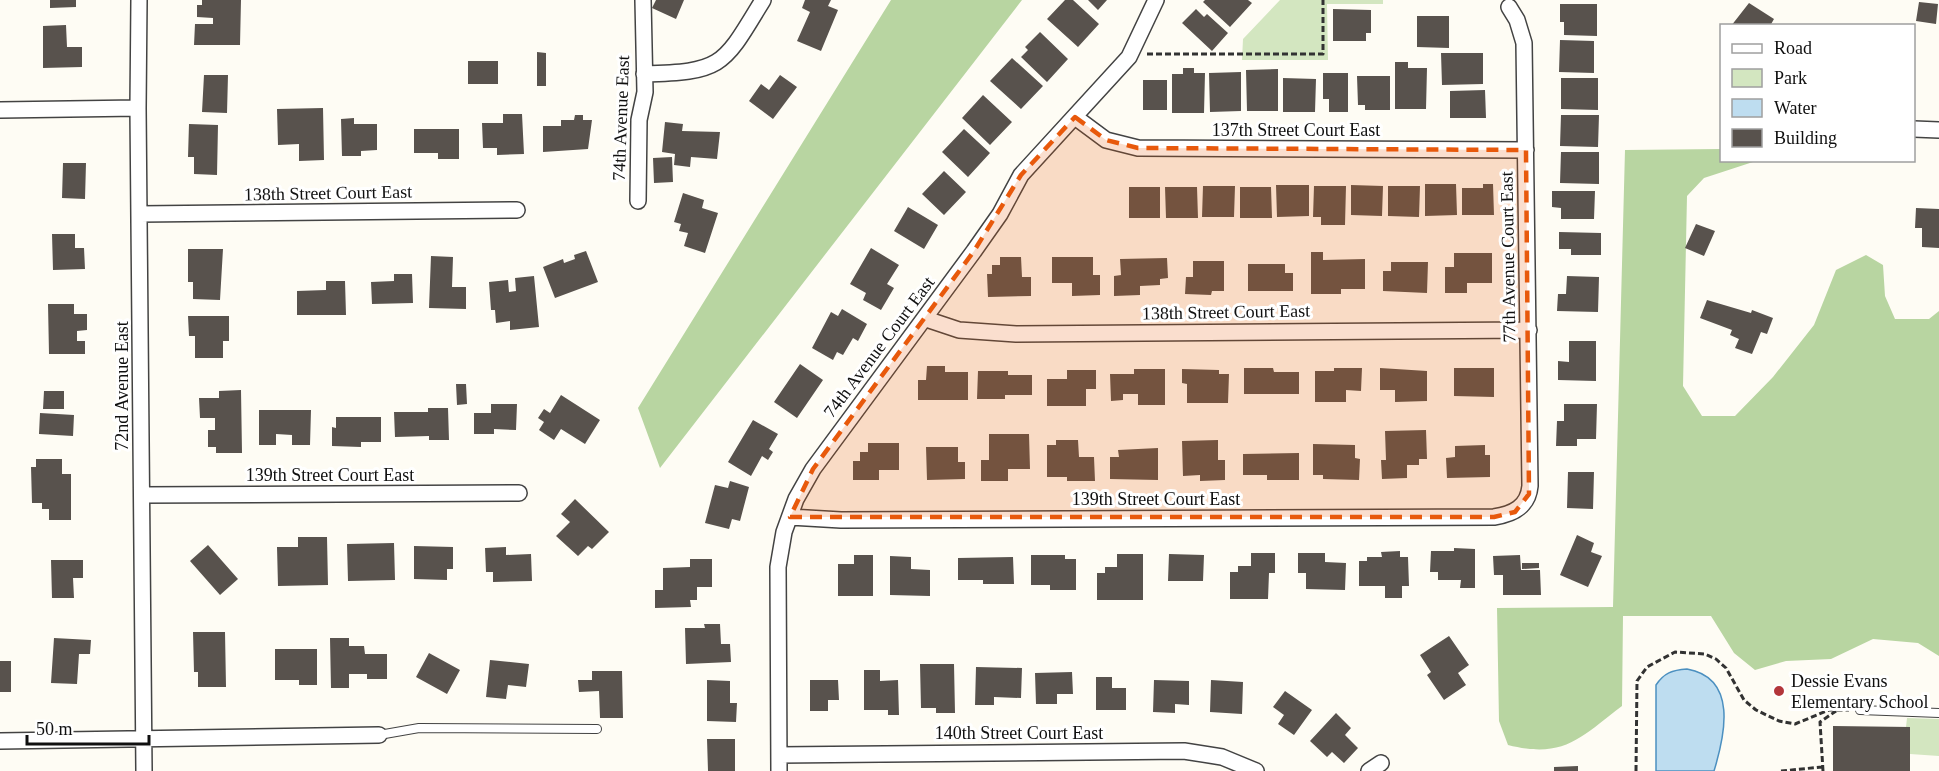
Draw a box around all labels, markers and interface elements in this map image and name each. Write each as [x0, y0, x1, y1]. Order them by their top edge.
legend [1720, 24, 1915, 162]
text: Road [1774, 38, 1812, 58]
street label: 74th Avenue East [609, 55, 633, 181]
text: Park [1774, 68, 1807, 88]
text: Water [1774, 98, 1817, 118]
street label: 137th Street Court East [1212, 120, 1380, 140]
text: Building [1774, 128, 1837, 148]
street label: 77th Avenue Court East [1497, 171, 1519, 343]
street label: 138th Street Court East [244, 182, 412, 204]
street label: 74th Avenue Court East [820, 273, 938, 421]
street label: 138th Street Court East [1142, 301, 1310, 323]
street label: 72nd Avenue East [112, 321, 132, 451]
street label: 139th Street Court East [246, 465, 414, 485]
street label: 139th Street Court East [1072, 489, 1240, 509]
place label: Dessie Evans Elementary School [1791, 671, 1928, 712]
marker: Dessie Evans Elementary School [1772, 684, 1786, 698]
scale bar [27, 708, 148, 746]
text: 50 m [36, 719, 73, 739]
street label: 140th Street Court East [935, 723, 1103, 743]

